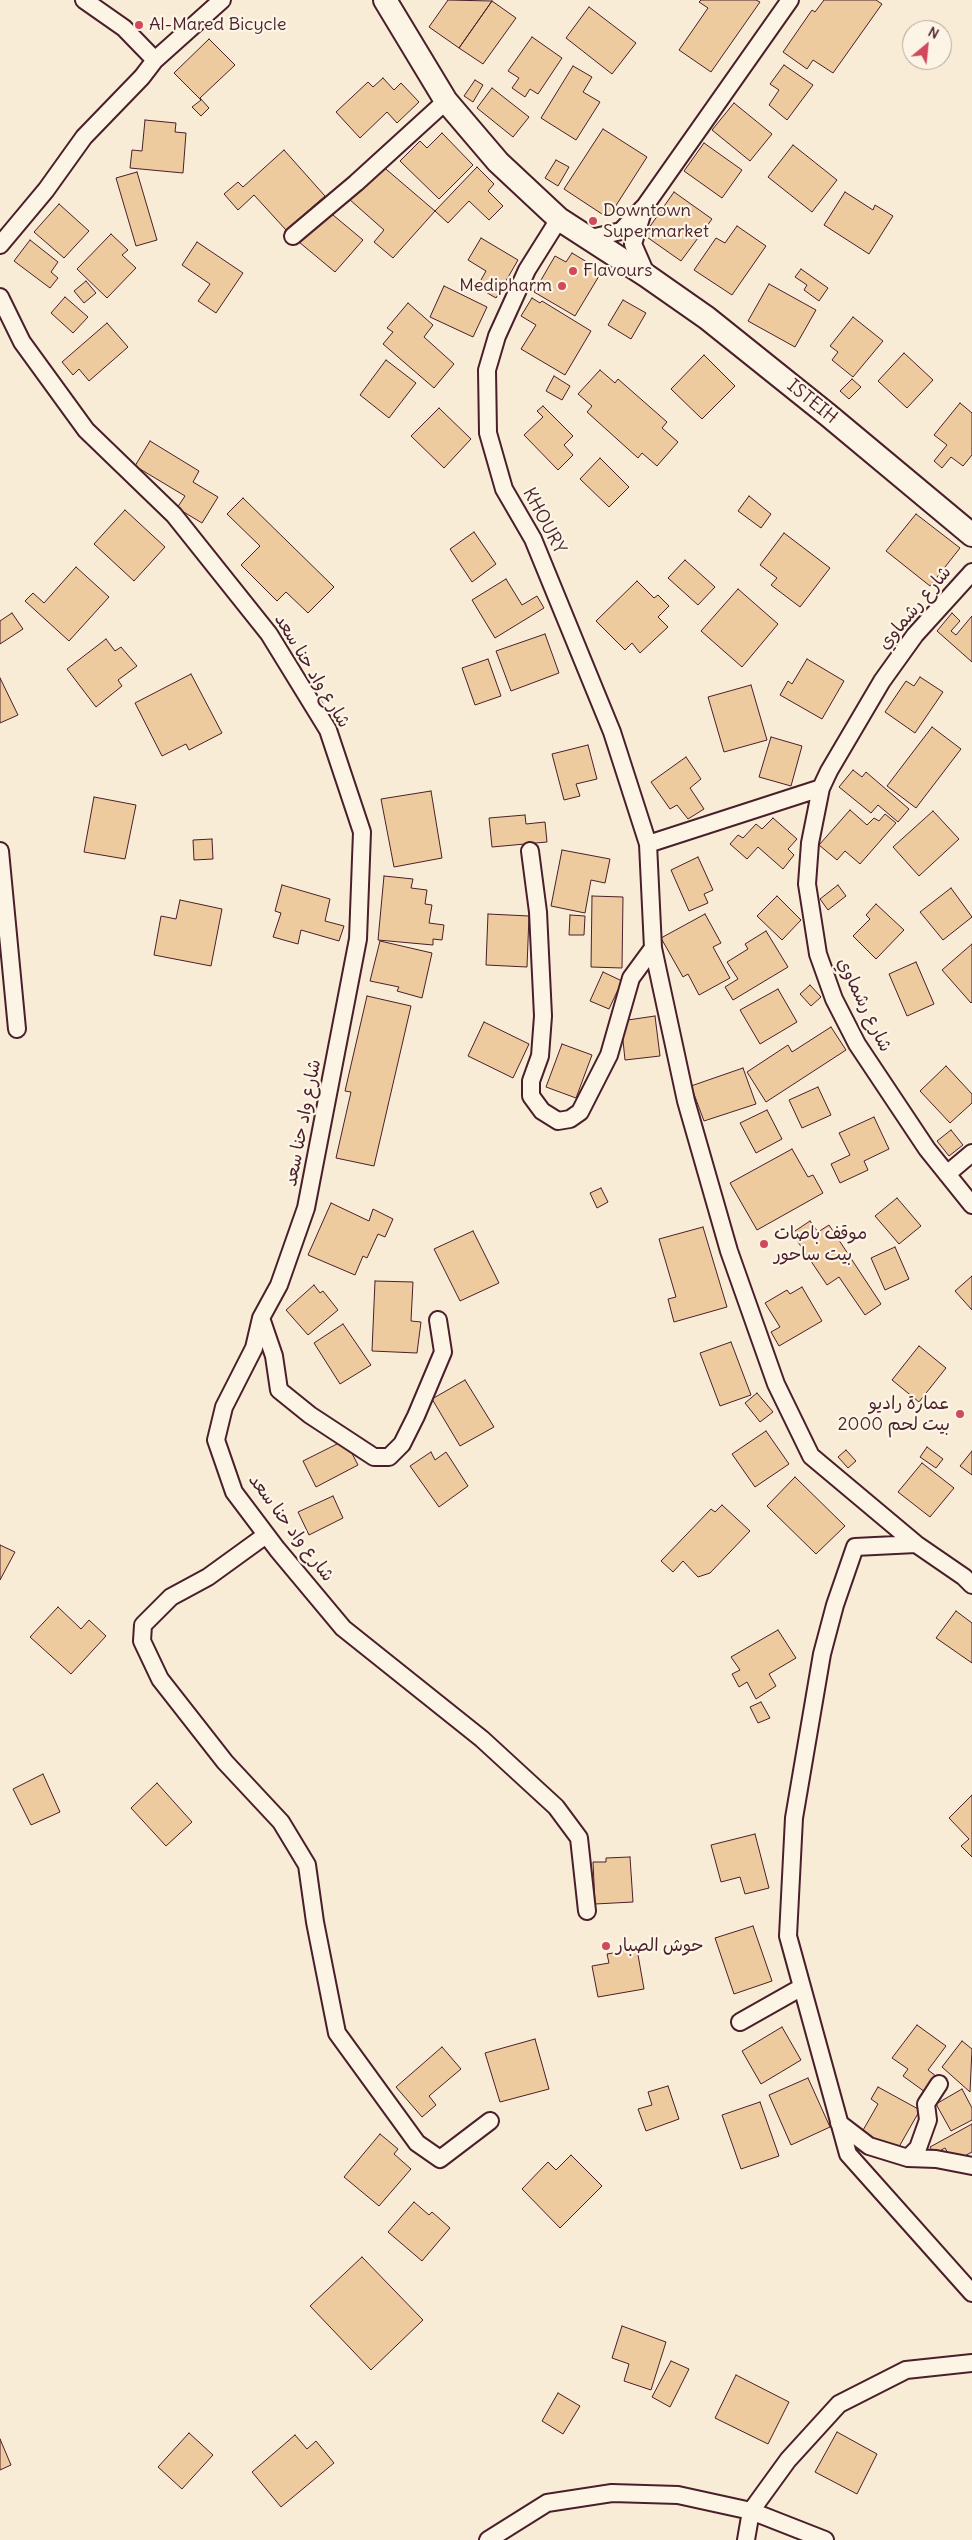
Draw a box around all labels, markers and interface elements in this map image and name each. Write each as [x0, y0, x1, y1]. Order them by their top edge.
place label: Al-Mared Bicycle [149, 14, 287, 36]
marker: Al-Mared Bicycle [133, 19, 145, 31]
north arrow [902, 20, 952, 70]
text: N [925, 22, 942, 43]
place label: Downtown Supermarket [603, 200, 709, 242]
marker: Downtown Supermarket [587, 215, 599, 227]
place label: Flavours [583, 260, 652, 282]
marker: Flavours [567, 265, 579, 277]
place label: Medipharm [459, 275, 552, 297]
marker: Medipharm [556, 280, 568, 292]
street label: ISTEIH [782, 375, 842, 429]
street label: KHOURY [518, 484, 570, 558]
street label: شارع رشماوي [874, 562, 956, 654]
street label: شارع واد حنا سعد [269, 610, 355, 732]
street label: شارع رشماوي [832, 954, 896, 1056]
street label: شارع واد حنا سعد [280, 1058, 326, 1188]
place label: موقف باصات بيت ساحور [774, 1223, 867, 1266]
marker: موقف باصات بيت ساحور [758, 1238, 770, 1250]
place label: عمارة راديو بيت لحم 2000 [838, 1393, 950, 1436]
marker: عمارة راديو بيت لحم 2000 [954, 1408, 966, 1420]
street label: شارع واد حنا سعد [244, 1470, 338, 1586]
place label: حوش الصبار [616, 1935, 704, 1957]
marker: حوش الصبار [600, 1940, 612, 1952]

